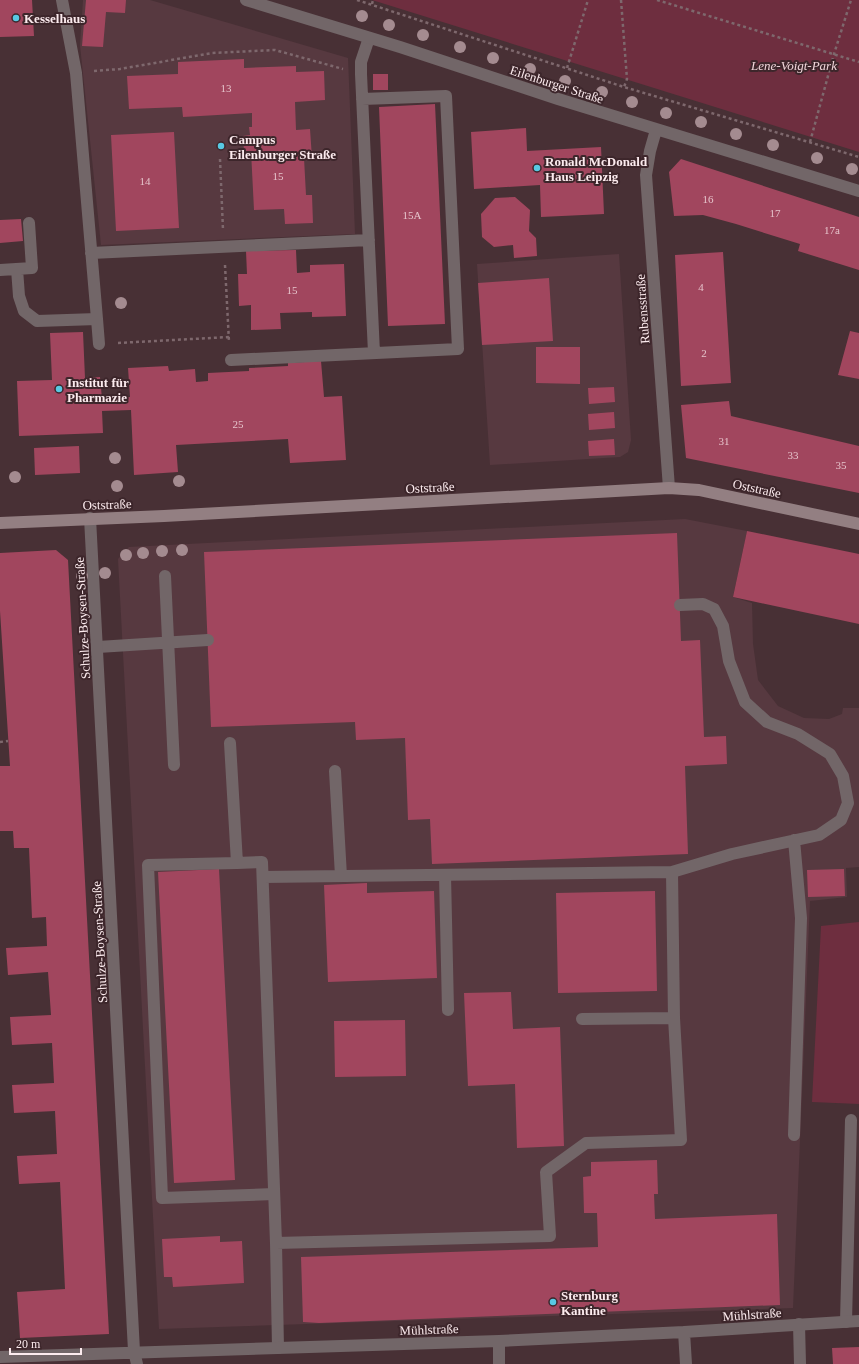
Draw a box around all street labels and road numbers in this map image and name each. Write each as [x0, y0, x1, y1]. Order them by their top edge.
street label: Eilenburger Straße [508, 62, 606, 107]
street label: Rubensstraße [633, 273, 652, 344]
street label: Oststraße [731, 476, 783, 501]
street label: Oststraße [405, 479, 455, 496]
street label: Oststraße [82, 496, 132, 513]
street label: Schulze-Boysen-Straße [72, 556, 93, 679]
street label: Schulze-Boysen-Straße [89, 880, 110, 1003]
street label: Mühlstraße [722, 1305, 782, 1324]
street label: Mühlstraße [399, 1321, 459, 1338]

